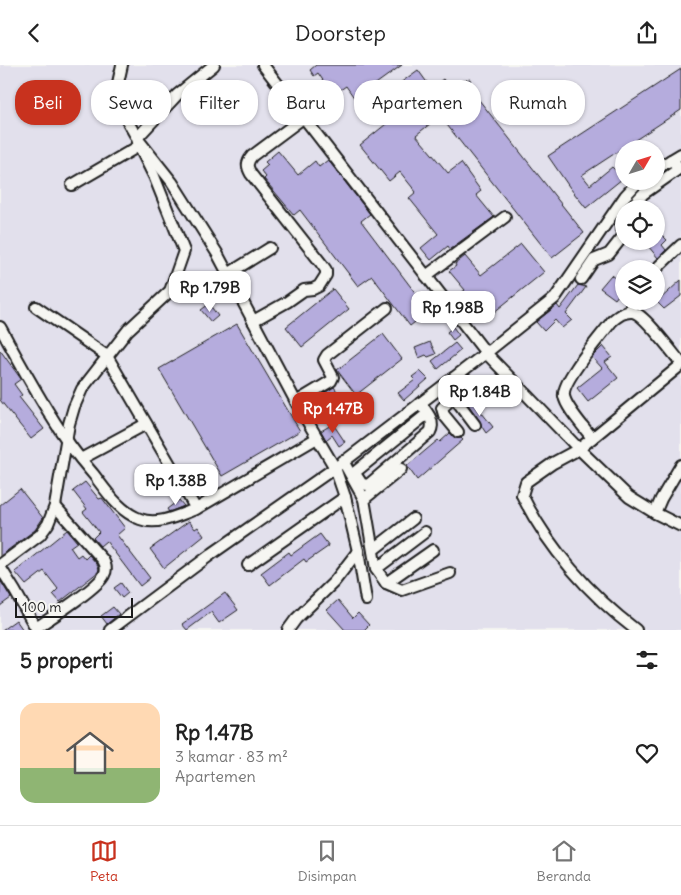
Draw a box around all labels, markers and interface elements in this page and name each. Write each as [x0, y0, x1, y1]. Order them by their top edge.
icon: back [20, 19, 48, 47]
text: Doorstep [295, 19, 386, 47]
icon: share [633, 19, 661, 47]
chip: Beli [15, 80, 81, 125]
chip: Sewa [91, 80, 171, 125]
chip: Filter [181, 80, 258, 125]
chip: Baru [268, 80, 344, 125]
chip: Apartemen [354, 80, 481, 125]
chip: Rumah [491, 80, 585, 125]
north arrow [615, 140, 665, 190]
map controls [615, 140, 665, 310]
button: locate [615, 200, 665, 250]
button: layers [615, 260, 665, 310]
pin: Rp 1.79B [158, 271, 262, 313]
text: Rp 1.79B [180, 277, 240, 297]
pin: Rp 1.98B [401, 291, 505, 333]
text: Rp 1.98B [422, 297, 484, 317]
pin: Rp 1.84B [428, 375, 532, 417]
text: Rp 1.84B [449, 381, 511, 401]
pin: Rp 1.47B [281, 391, 385, 434]
text: Rp 1.47B [303, 398, 363, 418]
pin: Rp 1.38B [124, 463, 228, 506]
text: Rp 1.38B [145, 470, 207, 490]
scale bar [15, 595, 132, 618]
text: 100 m [22, 598, 62, 616]
icon: filters [633, 646, 661, 674]
text: 5 properti [20, 647, 113, 674]
text: Rp 1.47B [175, 719, 254, 746]
icon: home [60, 723, 120, 783]
icon: heart [633, 739, 661, 767]
text: 3 kamar · 83 m² [175, 746, 288, 766]
text: Apartemen [175, 766, 256, 786]
tab: Peta [90, 837, 118, 885]
tab: Disimpan [298, 837, 357, 885]
tab: Beranda [536, 837, 591, 885]

